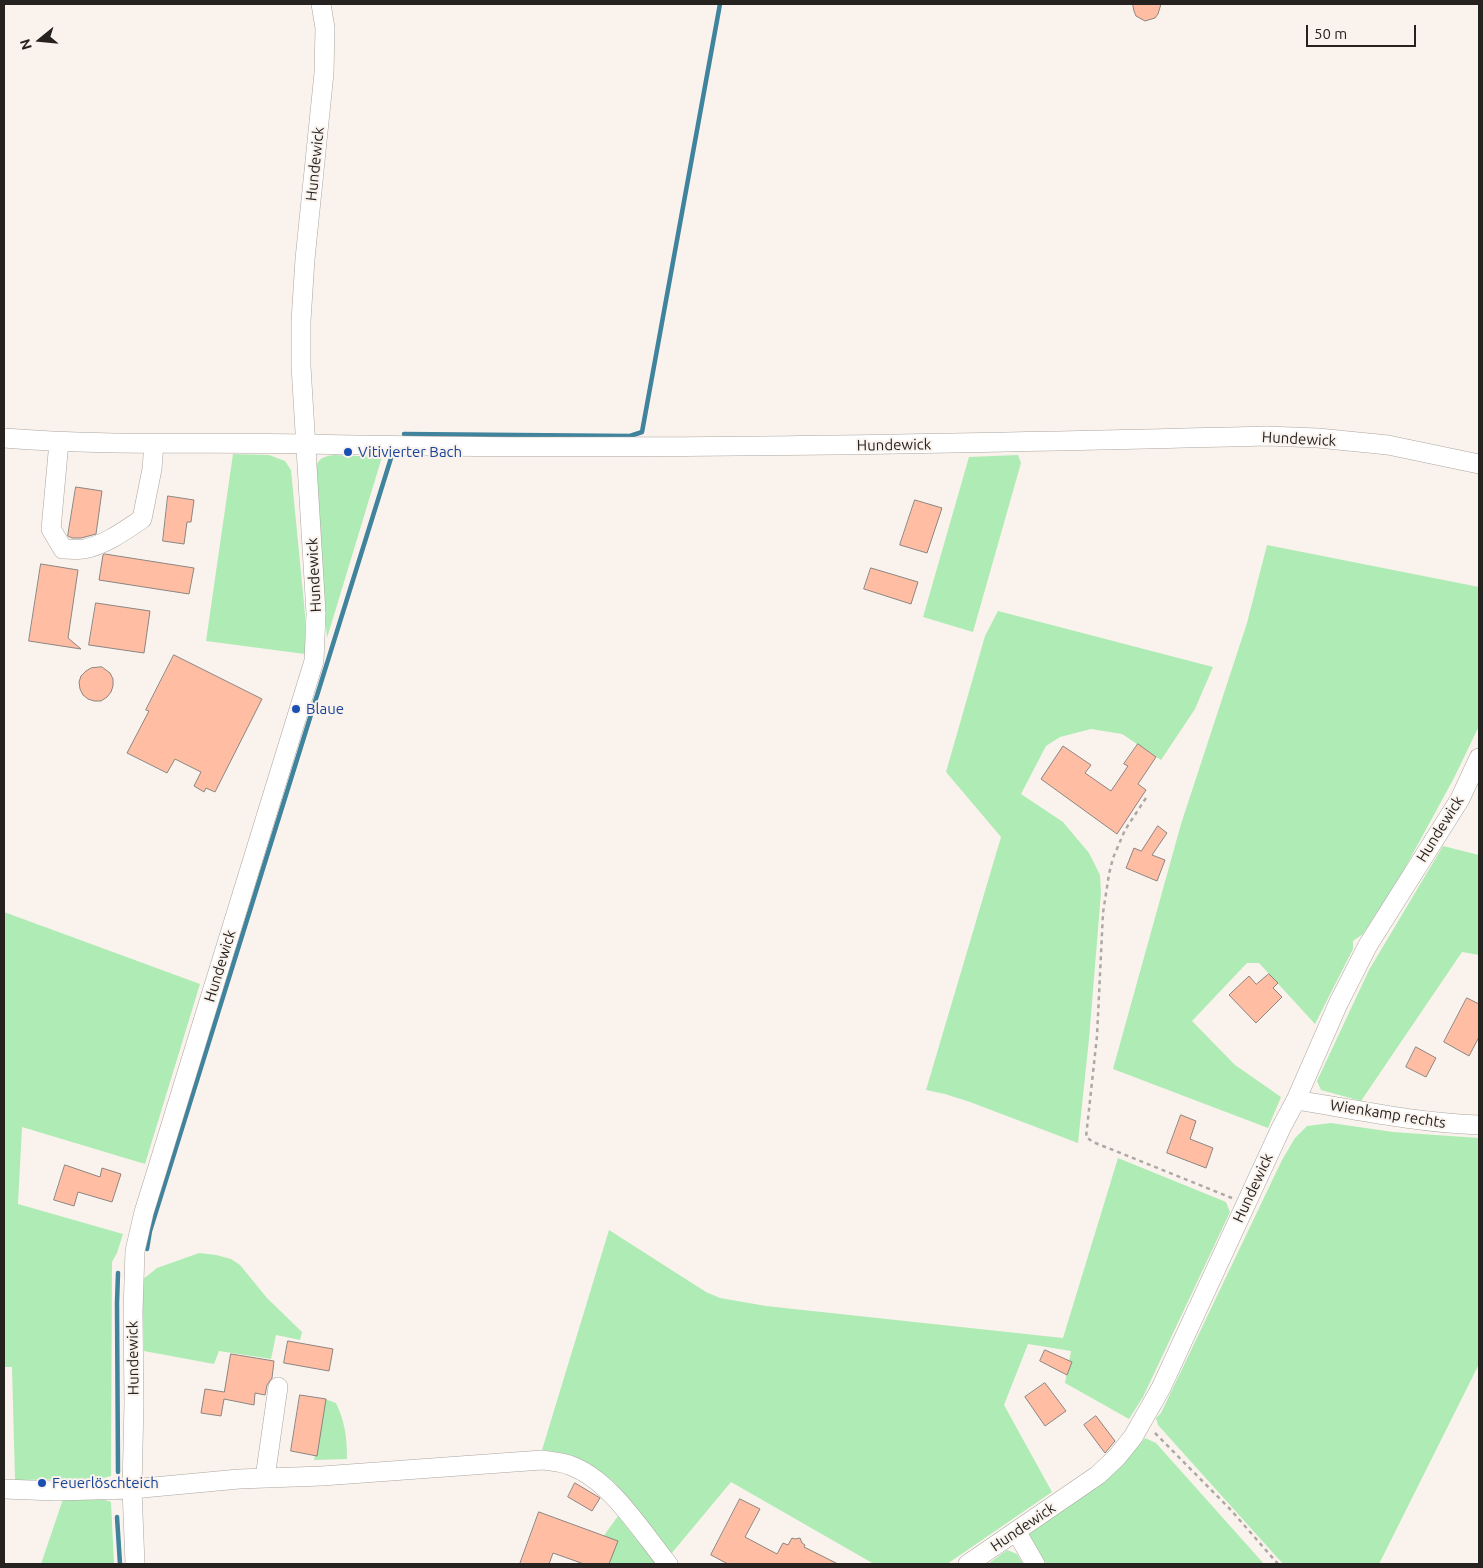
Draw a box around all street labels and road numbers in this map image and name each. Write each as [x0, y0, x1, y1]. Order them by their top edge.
street label: Hundewick [302, 126, 328, 202]
street label: Hundewick [1261, 428, 1337, 450]
street label: Hundewick [857, 435, 931, 455]
street label: Hundewick [303, 537, 325, 613]
street label: Hundewick [1413, 793, 1467, 865]
street label: Hundewick [201, 928, 239, 1004]
street label: Wienkamp rechts [1329, 1096, 1447, 1132]
street label: Hundewick [1229, 1150, 1277, 1226]
street label: Hundewick [123, 1321, 143, 1395]
street label: Hundewick [987, 1499, 1059, 1555]

